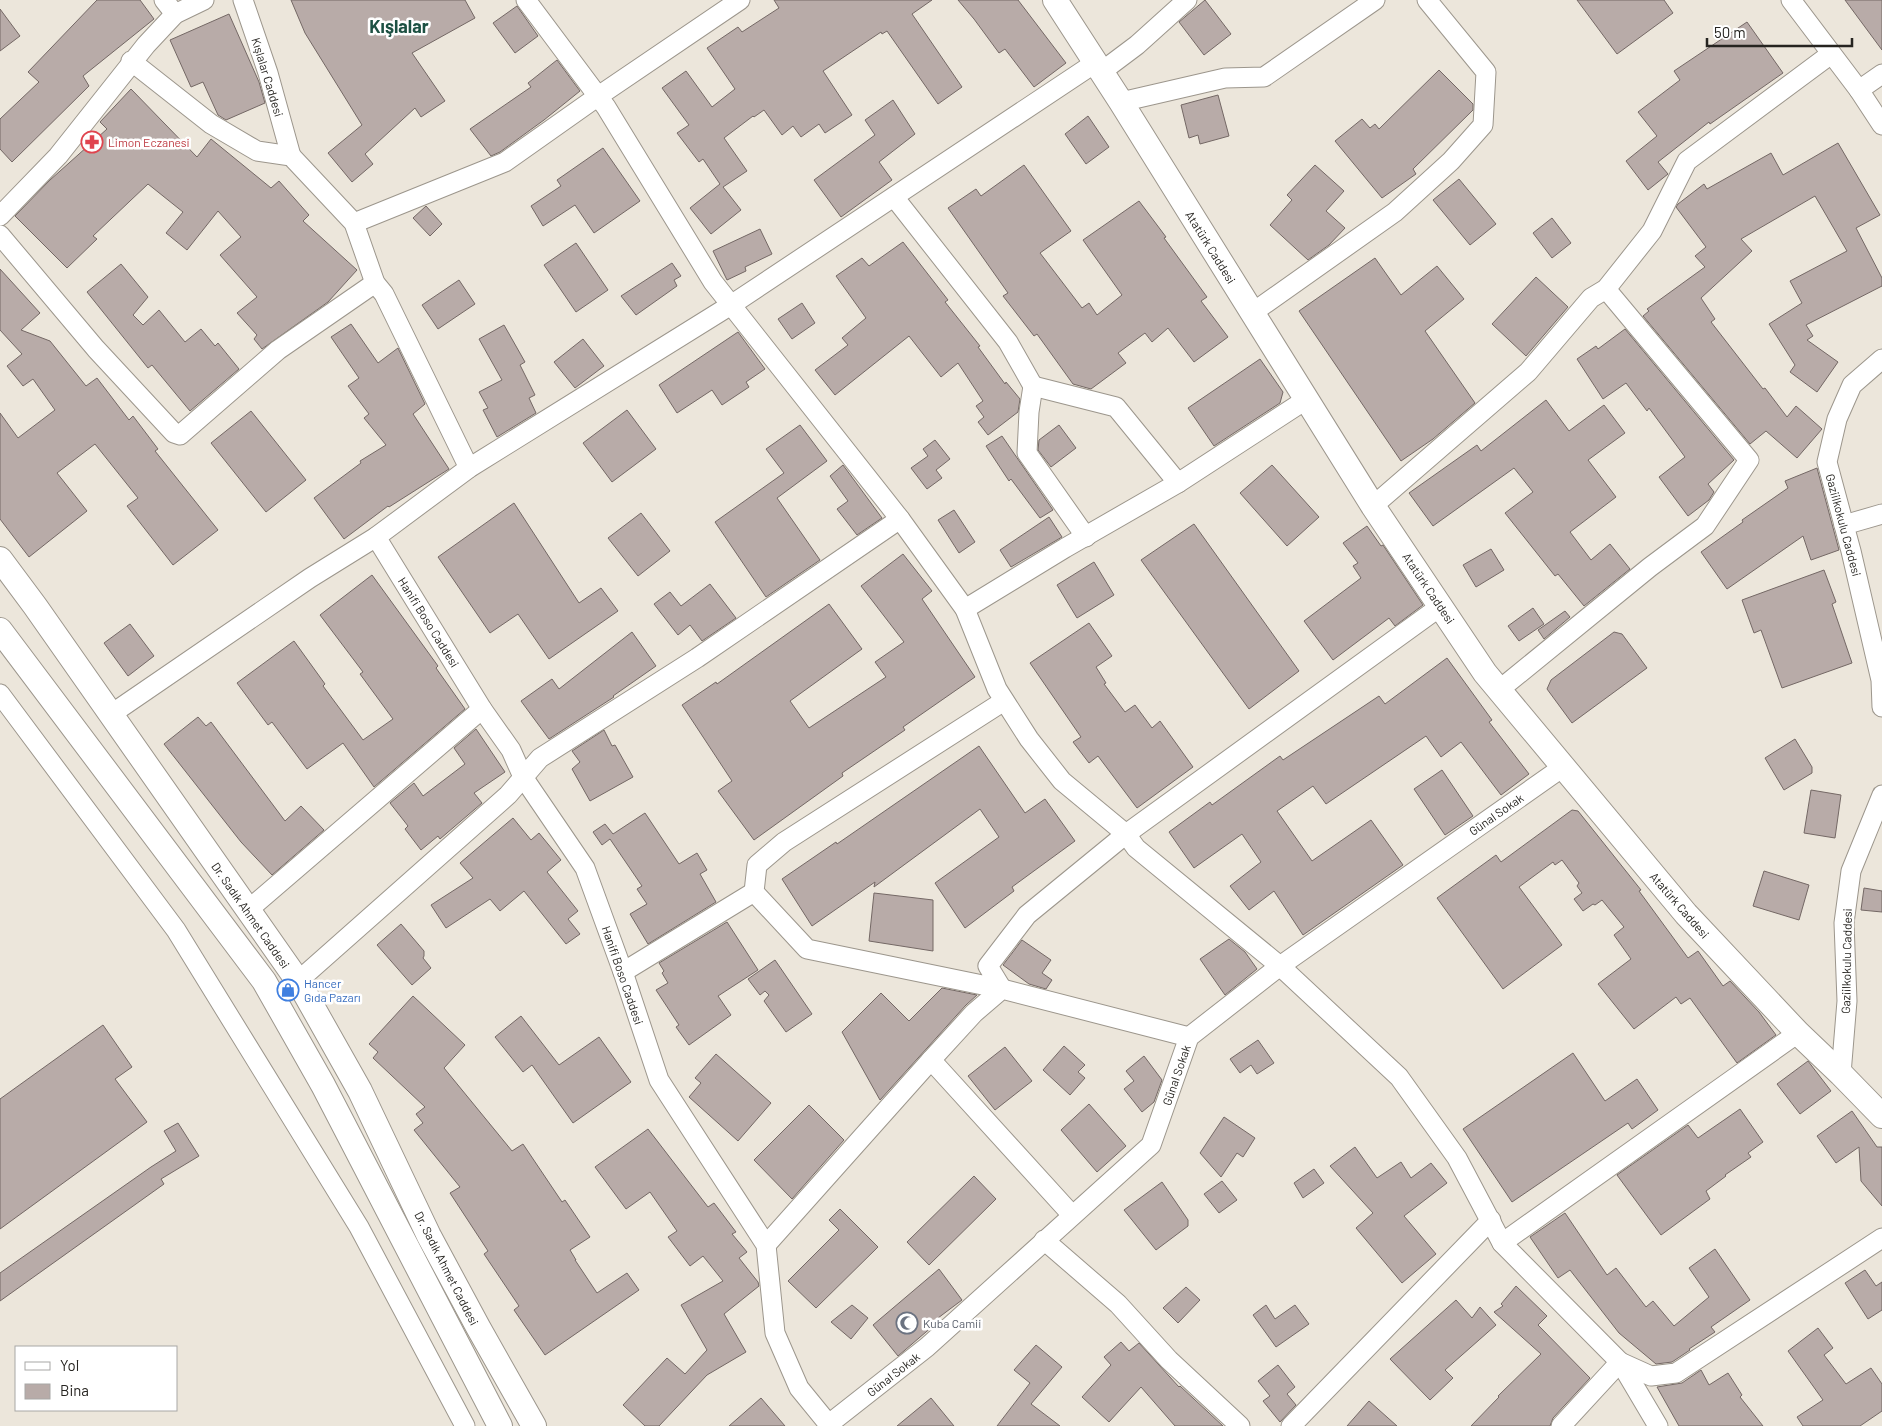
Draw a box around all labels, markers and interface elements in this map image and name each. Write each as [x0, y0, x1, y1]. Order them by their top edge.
district label: Kışlalar [369, 15, 429, 37]
scale bar [1707, 15, 1852, 47]
text: 50 m [1714, 23, 1746, 41]
street label: Kışlalar Caddesi [249, 36, 287, 118]
pharmacy icon: Limon Eczanesi [80, 130, 104, 154]
place label: Limon Eczanesi [108, 135, 190, 149]
street label: Atatürk Caddesi [1183, 208, 1239, 286]
street label: Gaziilkokulu Caddesi [1824, 472, 1864, 578]
street label: Atatürk Caddesi [1400, 550, 1458, 626]
street label: Hanifi Boso Caddesi [396, 574, 462, 670]
street label: Günal Sokak [1466, 790, 1526, 838]
street label: Dr. Sadık Ahmet Caddesi [209, 859, 293, 971]
street label: Atatürk Caddesi [1648, 869, 1712, 941]
street label: Gaziilkokulu Caddesi [1838, 908, 1854, 1014]
street label: Hanifi Boso Caddesi [600, 924, 646, 1026]
place label: Hancer Gıda Pazarı [304, 976, 361, 1004]
shop icon: Hancer Gıda Pazarı [276, 978, 300, 1002]
street label: Günal Sokak [1159, 1043, 1193, 1107]
street label: Dr. Sadık Ahmet Caddesi [412, 1209, 482, 1327]
mosque icon: Kuba Camii [895, 1311, 919, 1335]
place label: Kuba Camii [923, 1316, 981, 1330]
legend [15, 1346, 178, 1411]
street label: Günal Sokak [864, 1349, 922, 1399]
text: Yol [60, 1356, 79, 1374]
text: Bina [60, 1381, 89, 1399]

